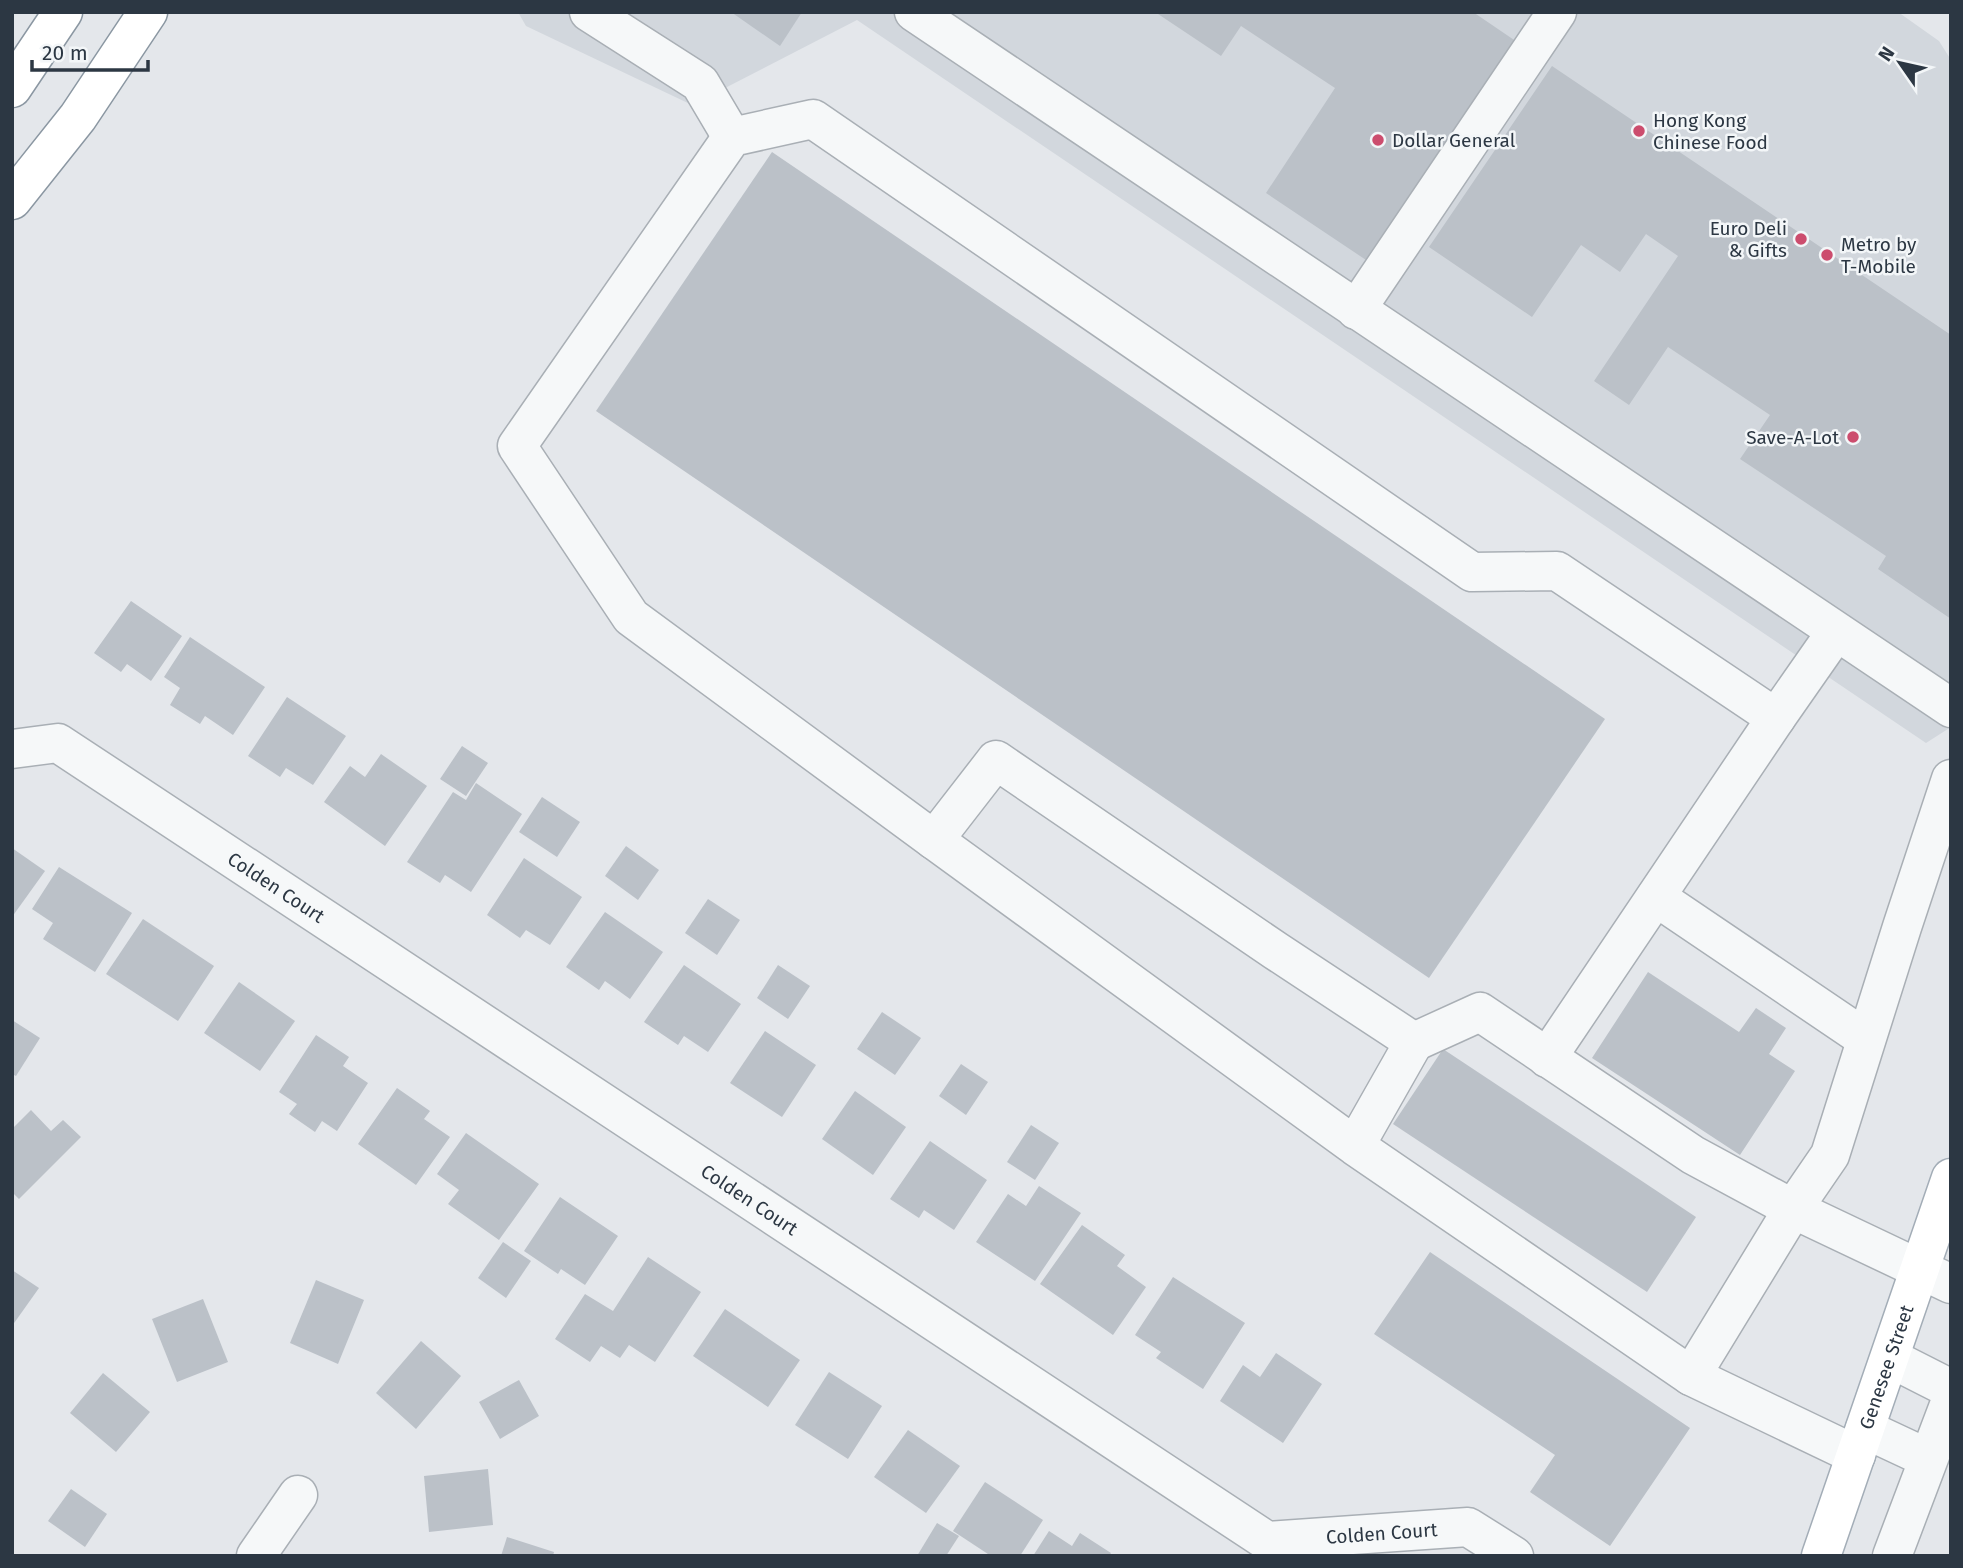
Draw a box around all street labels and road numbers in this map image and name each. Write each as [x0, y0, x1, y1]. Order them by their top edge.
street label: Colden Court [224, 847, 329, 927]
street label: Colden Court [697, 1159, 802, 1240]
street label: Genesee Street [1854, 1302, 1918, 1432]
street label: Colden Court [1325, 1518, 1438, 1548]

